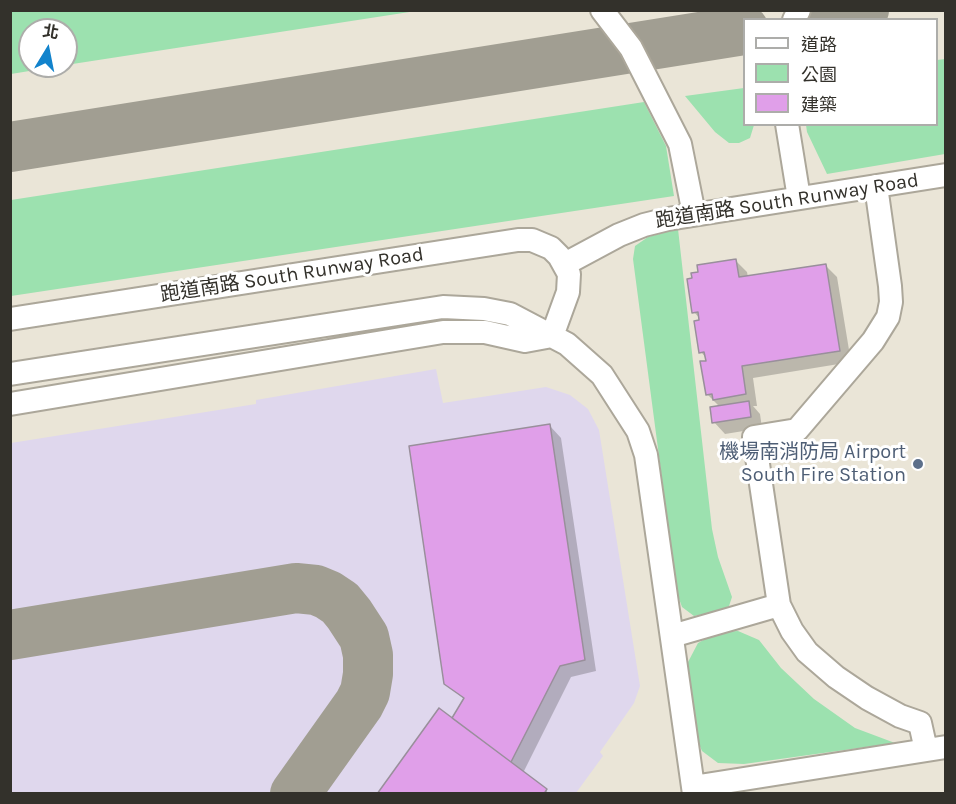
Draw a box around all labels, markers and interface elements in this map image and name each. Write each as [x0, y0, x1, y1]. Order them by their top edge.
north arrow [18, 18, 78, 78]
legend [743, 18, 938, 126]
text: 北 [41, 21, 60, 42]
text: 道路 [801, 34, 837, 56]
text: 公園 [801, 64, 837, 86]
text: 建築 [801, 94, 837, 116]
street label: 跑道南路 South Runway Road [654, 168, 920, 234]
street label: 跑道南路 South Runway Road [159, 242, 425, 308]
place label: 機場南消防局 Airport South Fire Station [719, 440, 906, 487]
marker: 機場南消防局 Airport South Fire Station [911, 457, 925, 471]

